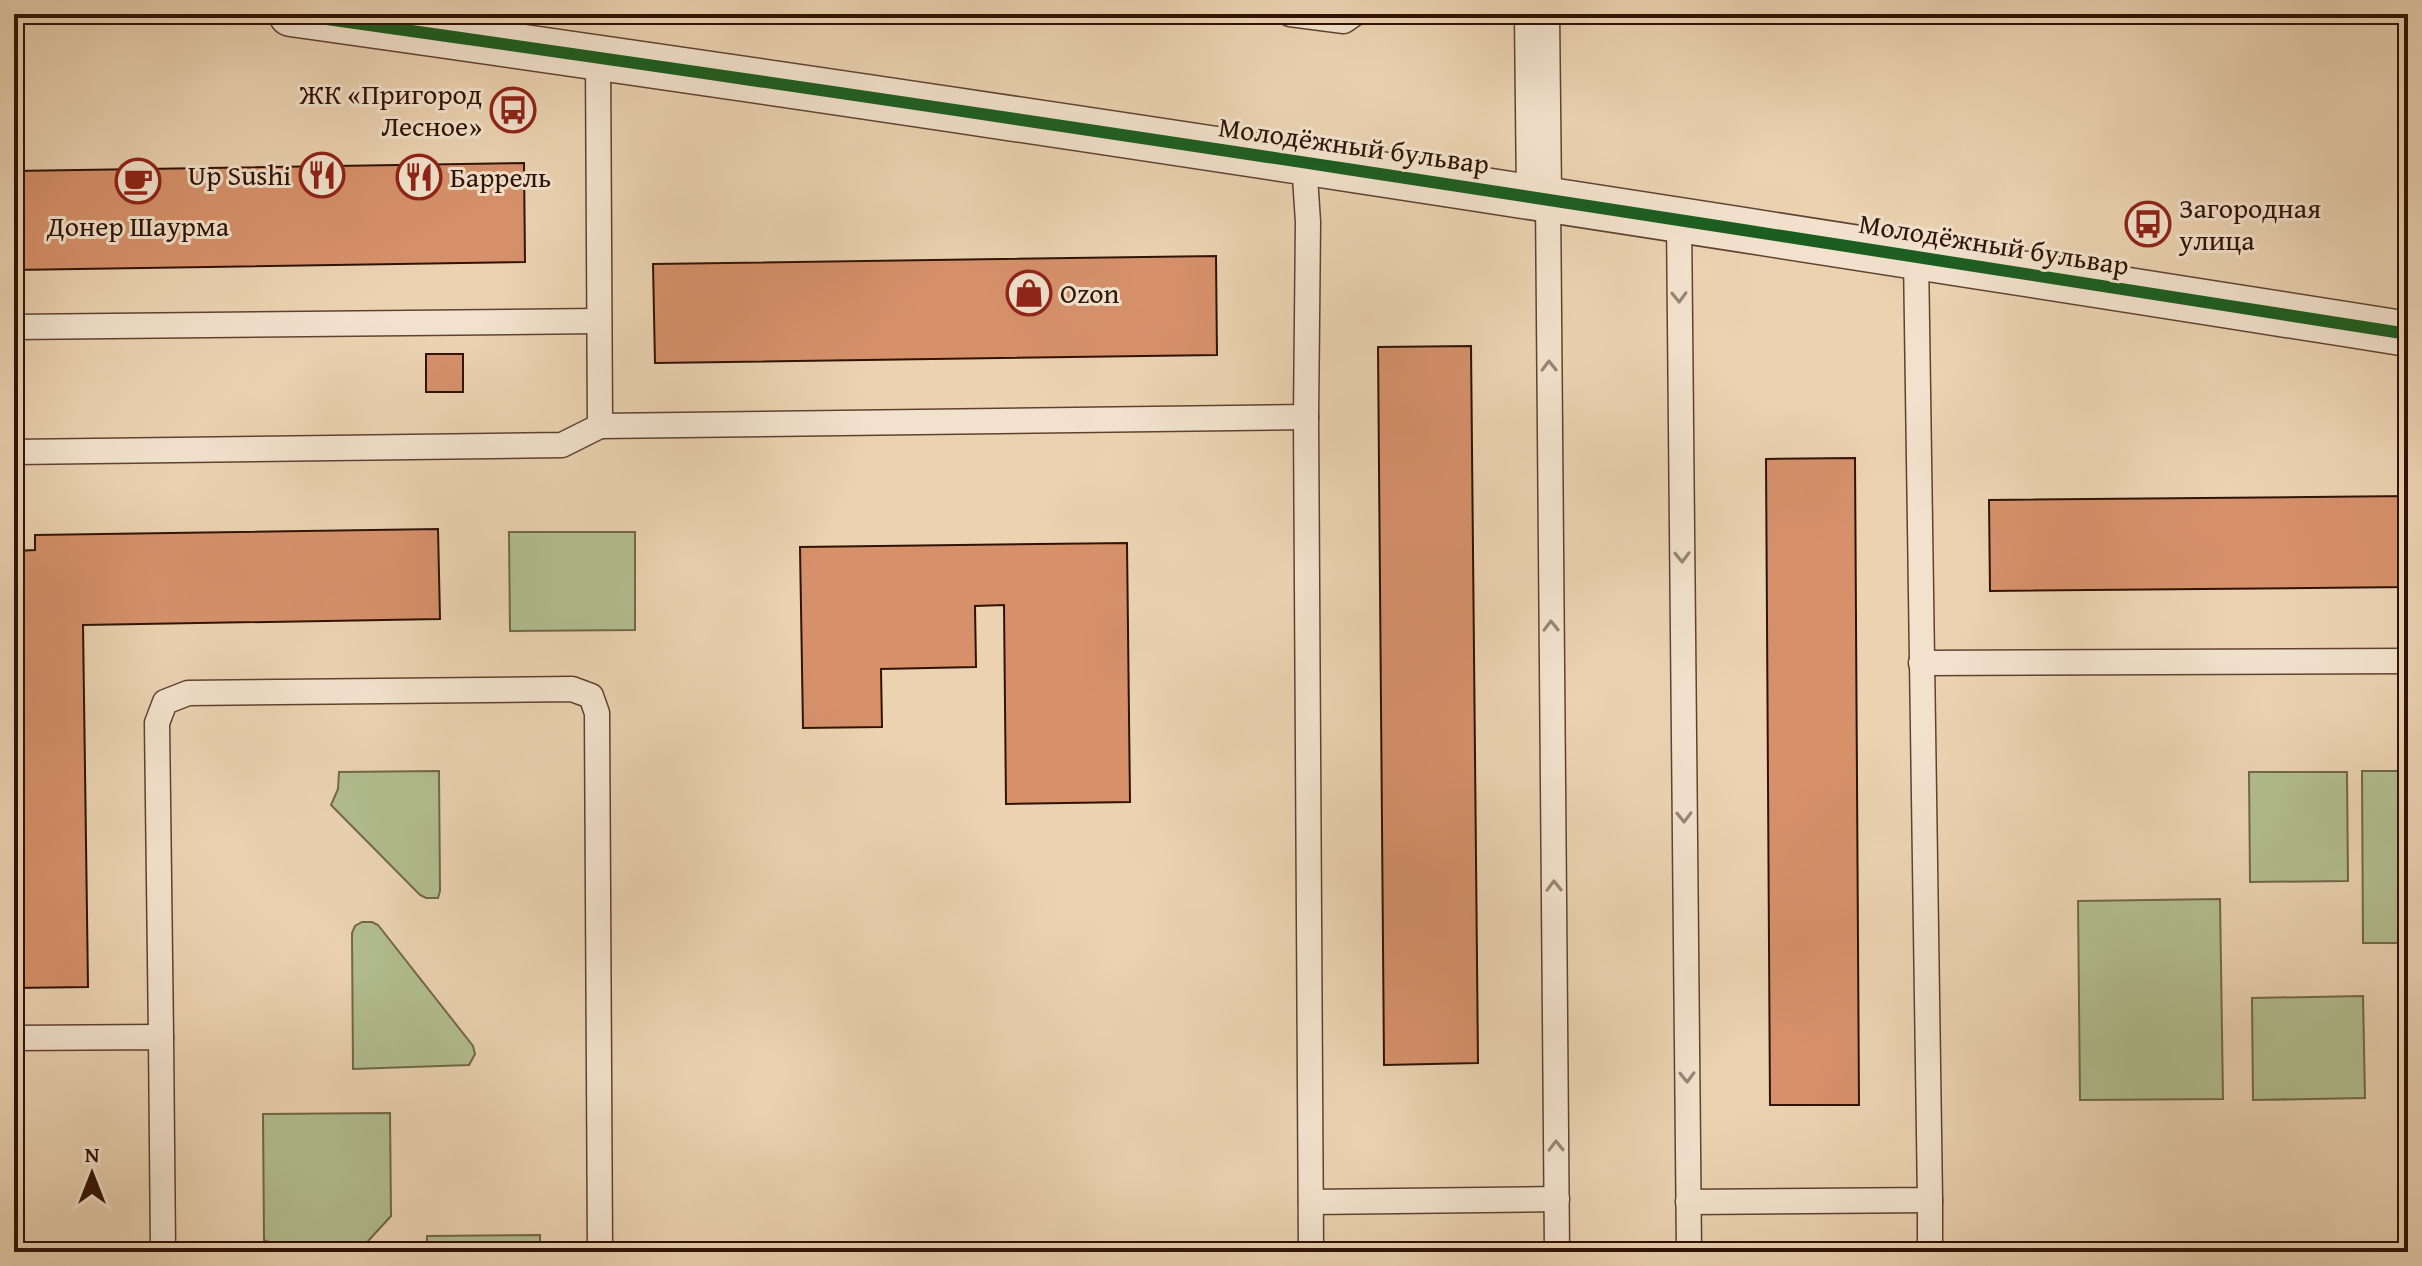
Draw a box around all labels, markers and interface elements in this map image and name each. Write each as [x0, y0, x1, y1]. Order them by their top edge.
place label: ЖК «Пригород Лесное» [298, 73, 482, 146]
bus stop icon: ЖК «Пригород Лесное» [489, 86, 537, 134]
street label: Молодёжный бульвар [1216, 105, 1492, 184]
restaurant icon: Up Sushi [298, 151, 346, 199]
restaurant icon: Баррель [395, 153, 443, 201]
place label: Up Sushi [188, 154, 291, 195]
place label: Баррель [450, 156, 551, 197]
cafe icon: Донер Шаурма [114, 157, 162, 205]
place label: Загородная улица [2178, 187, 2321, 260]
bus stop icon: Загородная улица [2124, 200, 2172, 248]
street label: Молодёжный бульвар [1856, 202, 2132, 285]
place label: Донер Шаурма [46, 205, 230, 246]
shop icon: Ozon [1005, 269, 1053, 317]
place label: Ozon [1060, 272, 1120, 313]
one-way arrow [1671, 291, 1688, 304]
one-way arrow [1540, 359, 1558, 372]
one-way arrow [1673, 551, 1691, 564]
one-way arrow [1543, 619, 1560, 632]
one-way arrow [1676, 811, 1693, 824]
one-way arrow [1545, 879, 1563, 892]
one-way arrow [1678, 1071, 1696, 1084]
north arrow [52, 1134, 132, 1214]
text: N [85, 1138, 100, 1170]
one-way arrow [1547, 1139, 1565, 1152]

